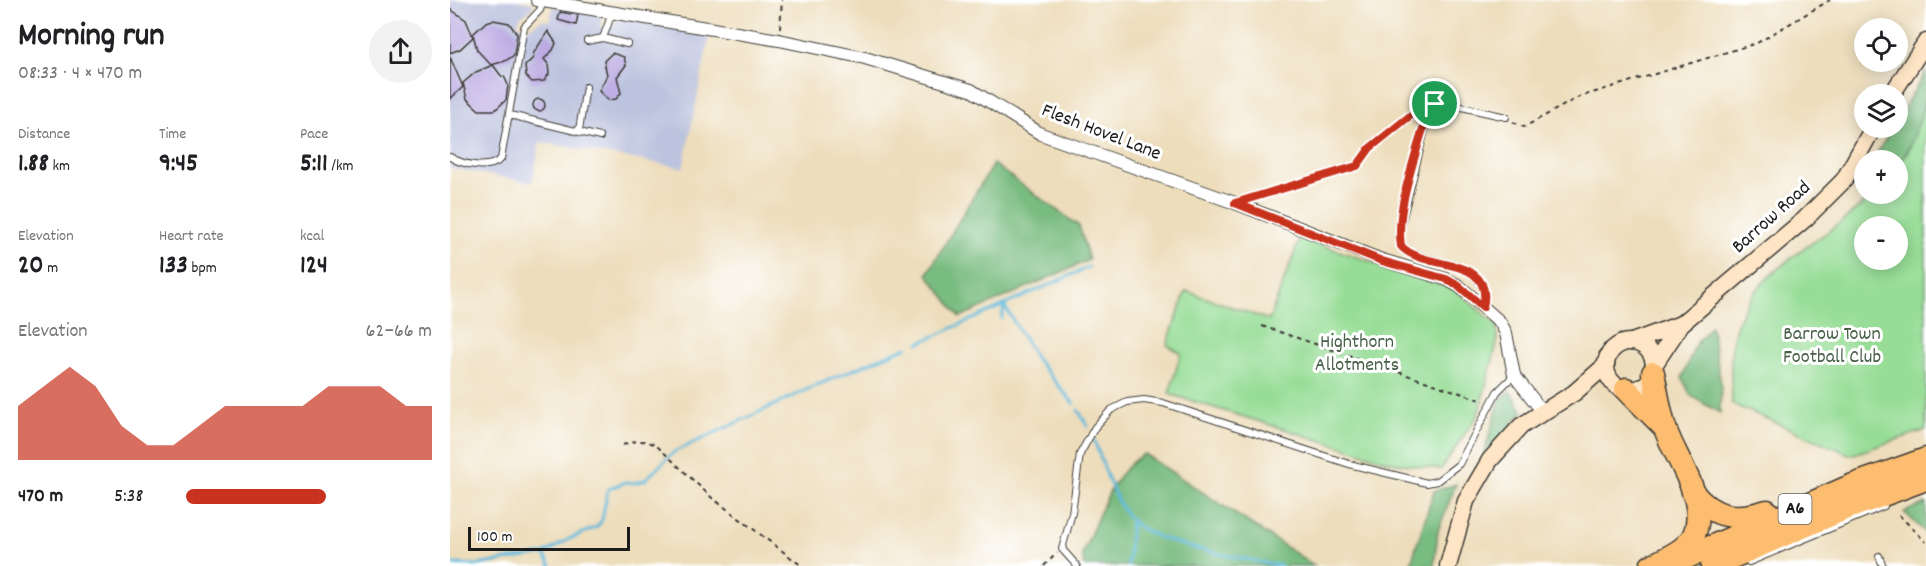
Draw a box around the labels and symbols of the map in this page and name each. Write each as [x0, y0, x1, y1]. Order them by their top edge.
pin [1409, 78, 1460, 129]
street label: Flesh Hovel Lane [1037, 97, 1165, 169]
street label: Barrow Road [1726, 175, 1818, 261]
park label: Barrow Town Football Club [1783, 321, 1881, 372]
park label: Highthorn Allotments [1315, 329, 1399, 380]
road number: A6 [1778, 494, 1812, 524]
scale bar [468, 524, 630, 552]

